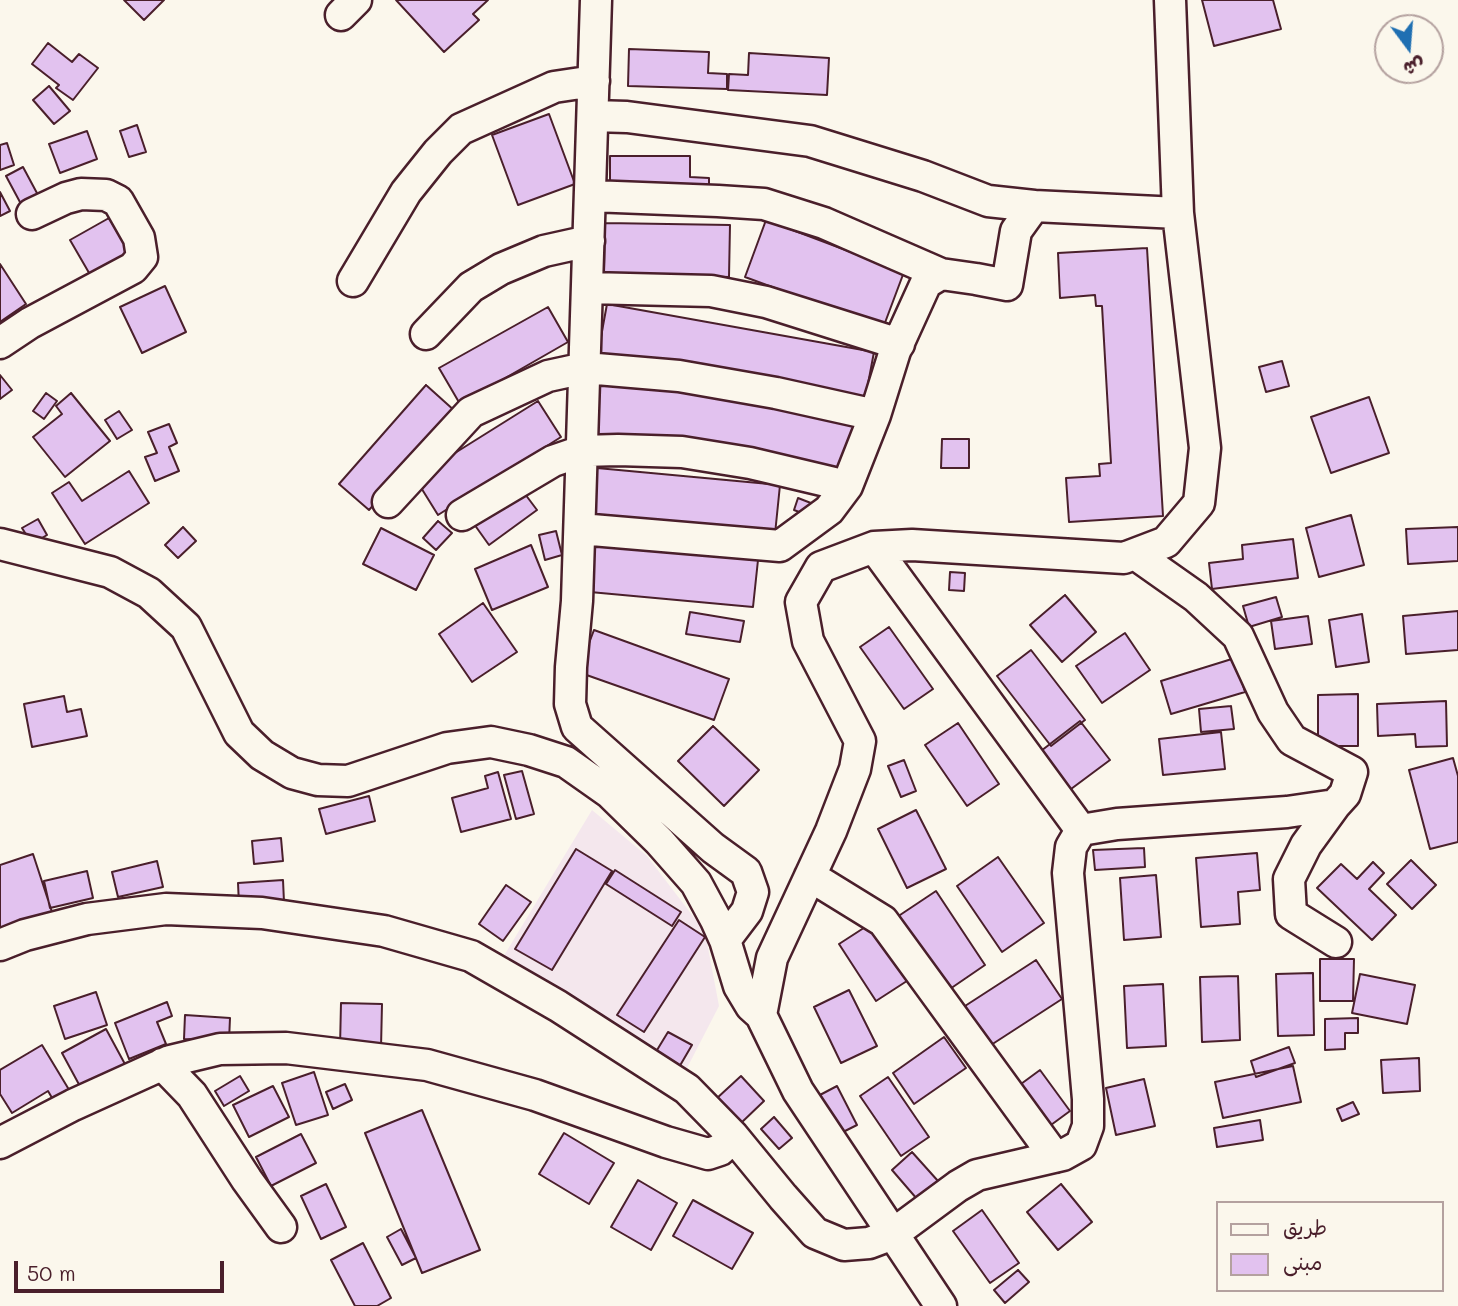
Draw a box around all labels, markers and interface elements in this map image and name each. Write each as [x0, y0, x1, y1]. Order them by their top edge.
north arrow [1374, 14, 1444, 84]
text: ش [1401, 53, 1428, 83]
legend [1216, 1201, 1444, 1292]
text: طريق [1283, 1213, 1327, 1240]
scale bar [18, 1246, 228, 1290]
text: مبنى [1283, 1248, 1322, 1275]
text: 50 m [27, 1259, 76, 1286]

